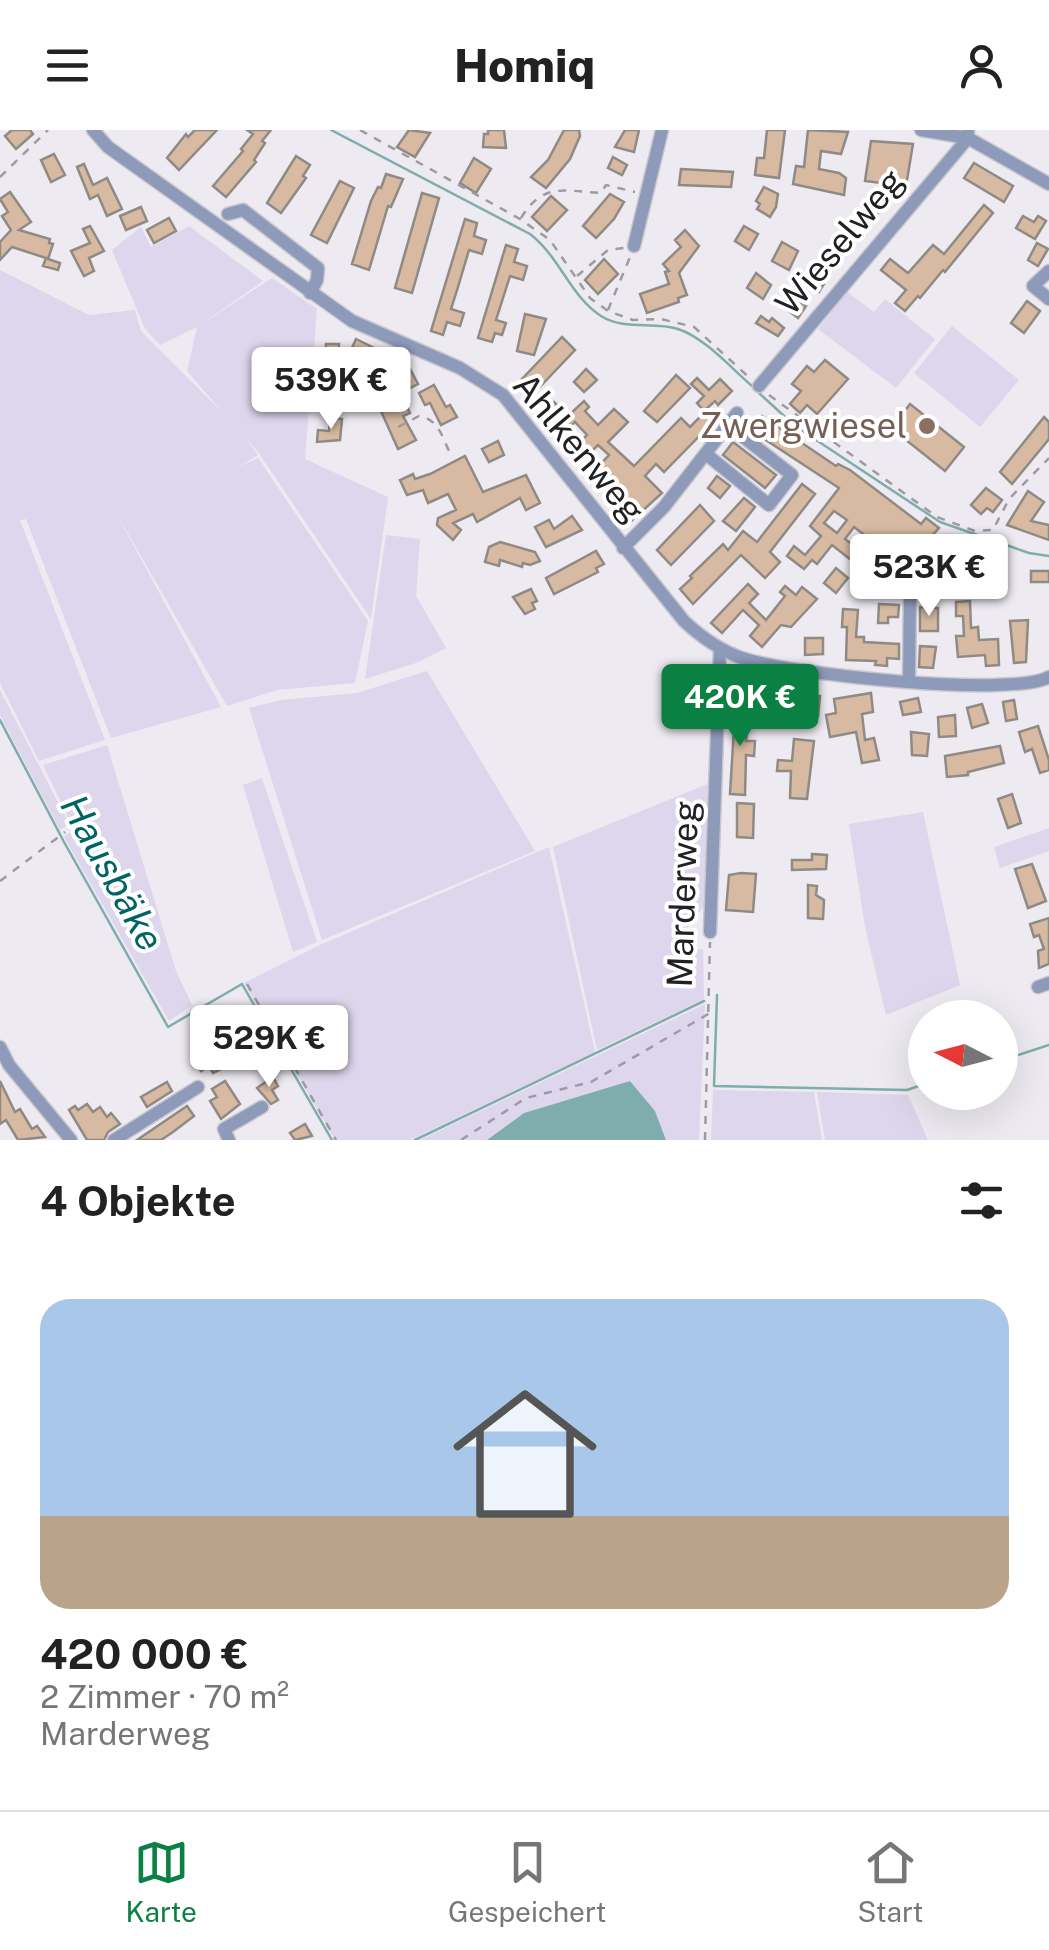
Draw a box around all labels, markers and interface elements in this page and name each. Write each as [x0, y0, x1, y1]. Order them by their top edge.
icon: menu [40, 38, 95, 93]
icon: person [954, 38, 1009, 93]
text: Homiq [454, 39, 595, 92]
street label: Wieselweg [767, 160, 912, 323]
pin: 539K € [250, 347, 412, 432]
text: 539K € [274, 361, 388, 398]
street label: Ahlkenweg [505, 365, 654, 531]
place label: Zwergwiesel [700, 405, 907, 446]
marker: Zwergwiesel [916, 415, 938, 437]
pin: 523K € [848, 534, 1010, 619]
text: 523K € [872, 548, 986, 585]
pin: 420K € [659, 664, 821, 749]
text: 420K € [684, 678, 796, 715]
water label: Hausbäke [51, 787, 174, 958]
street label: Marderweg [659, 800, 706, 988]
north arrow [908, 1000, 1018, 1110]
map controls [908, 1000, 1018, 1110]
pin: 529K € [188, 1005, 350, 1090]
text: 529K € [212, 1019, 326, 1056]
icon: filters [954, 1173, 1009, 1228]
text: 4 Objekte [40, 1176, 236, 1225]
icon: home [435, 1364, 615, 1544]
text: 420 000 € [40, 1629, 249, 1678]
text: 2 Zimmer · 70 m² [40, 1678, 289, 1715]
text: Marderweg [40, 1715, 211, 1752]
tab: Karte [126, 1835, 197, 1928]
tab: Gespeichert [448, 1835, 606, 1928]
tab: Start [857, 1835, 923, 1928]

